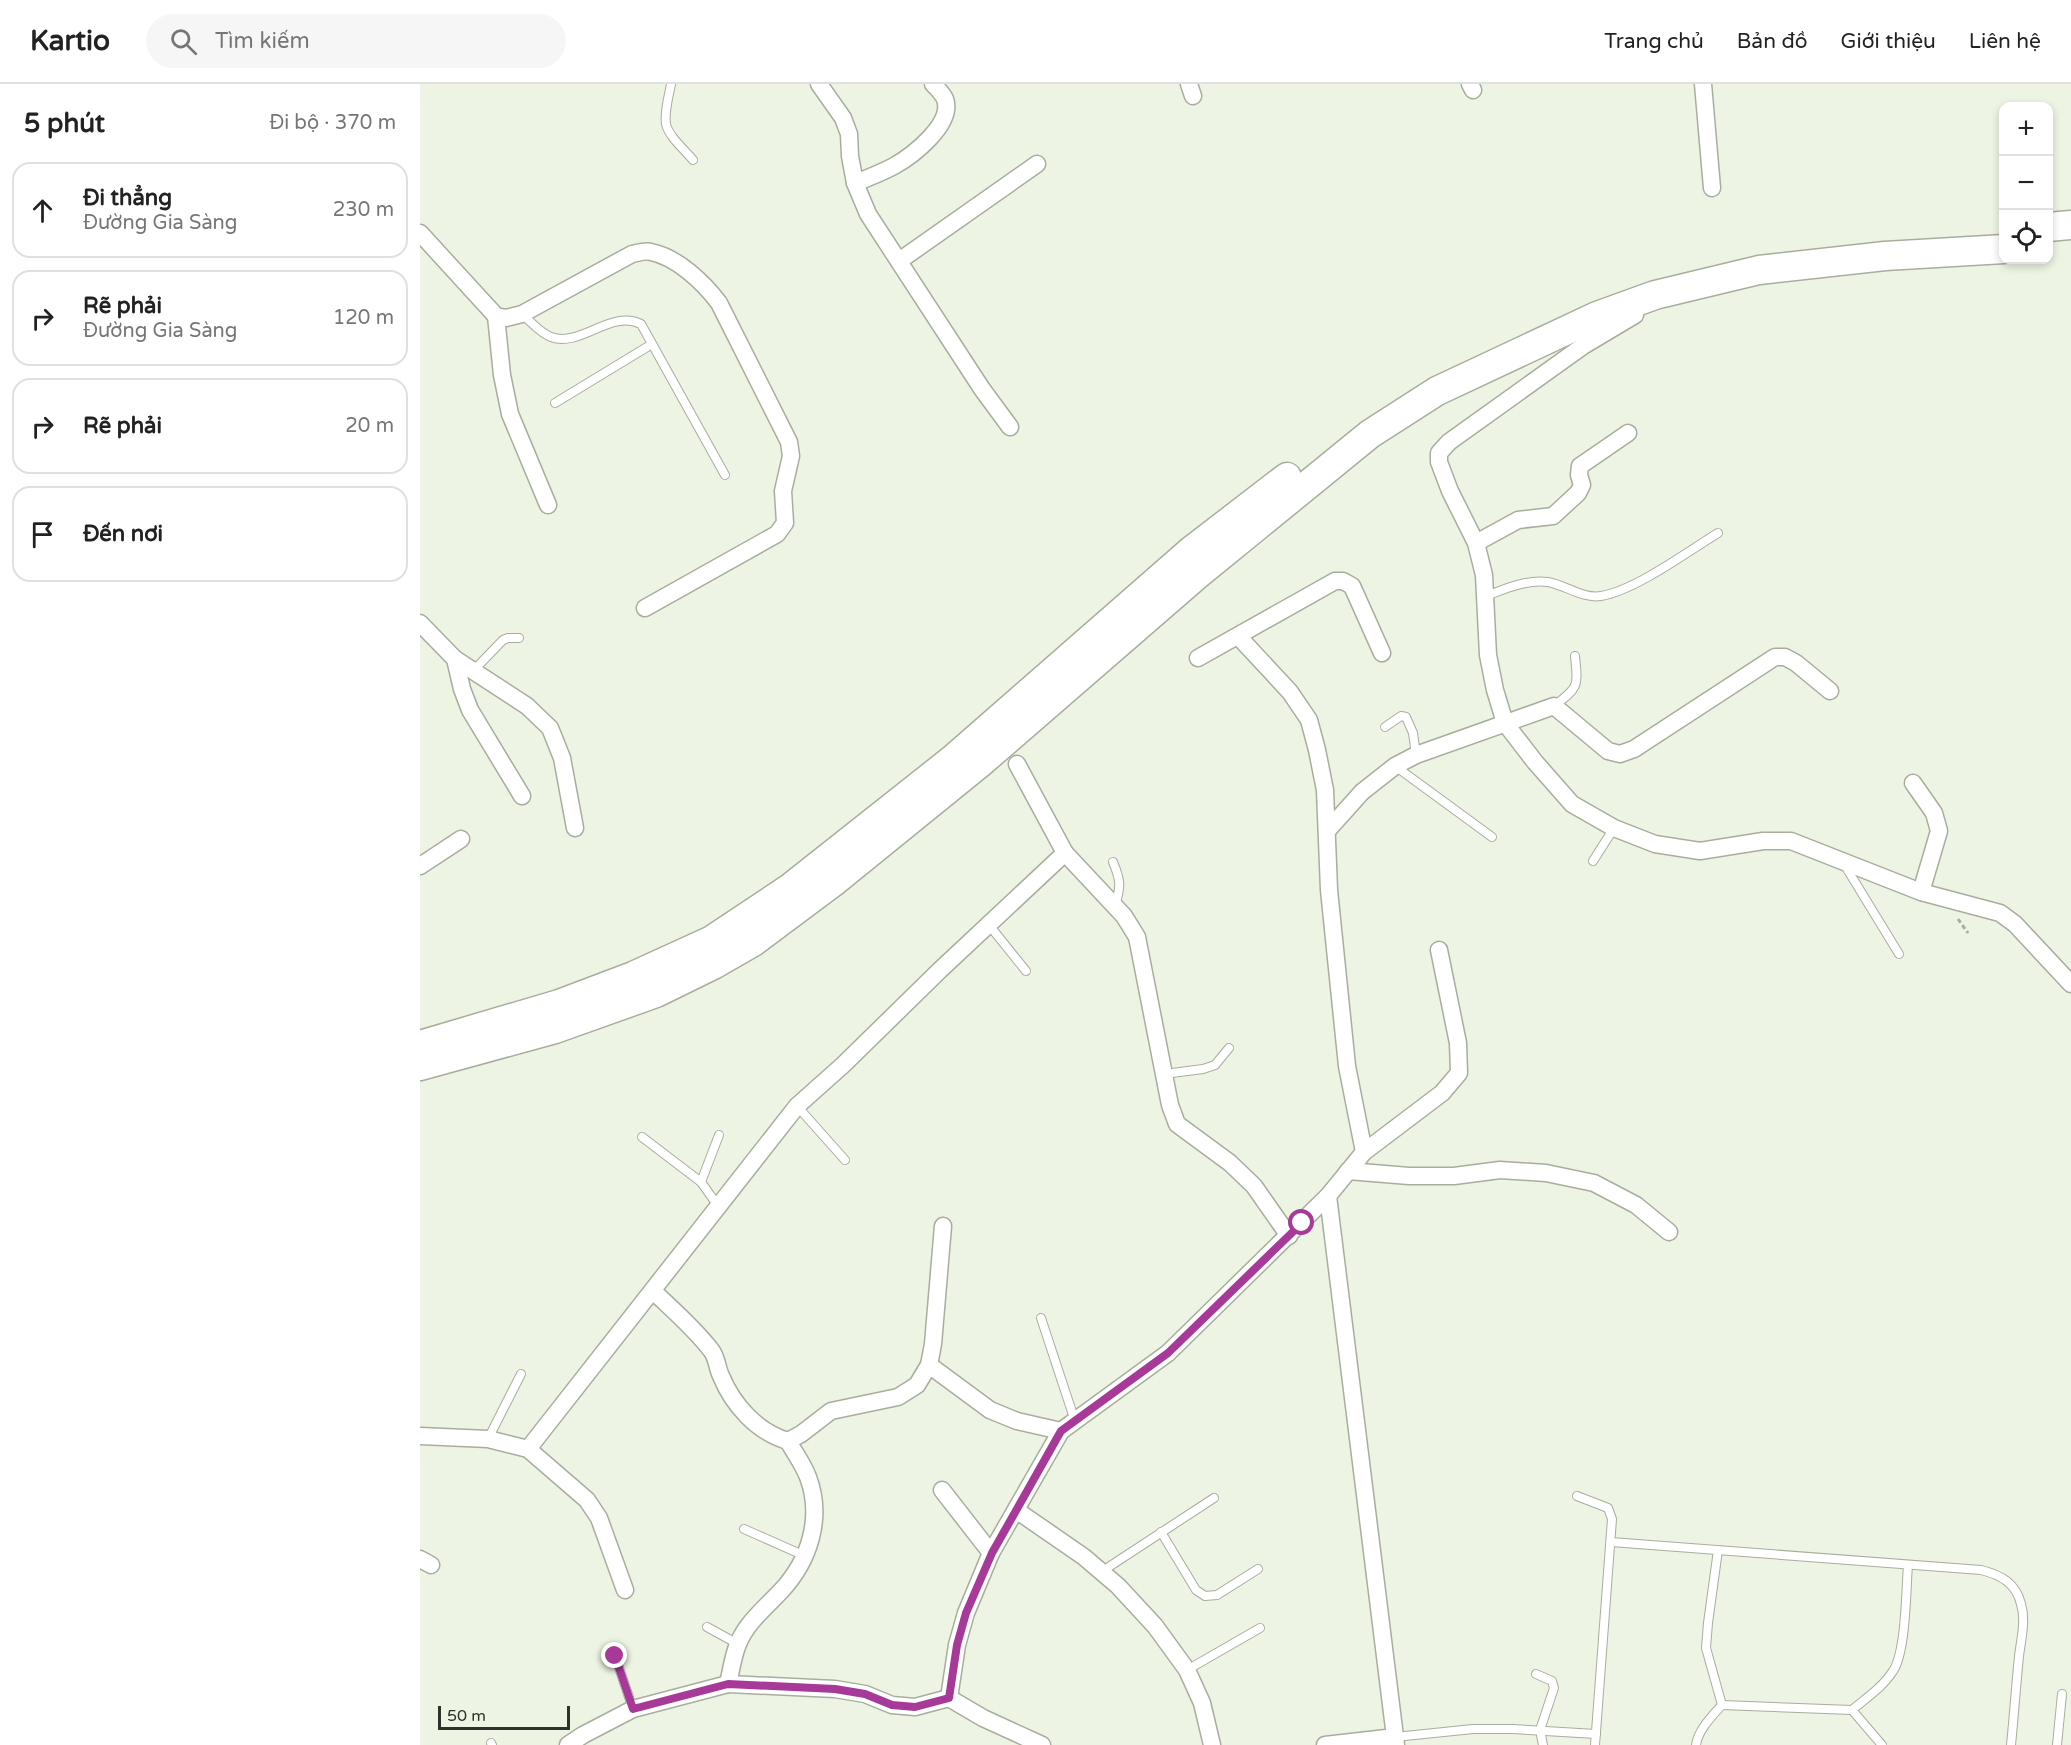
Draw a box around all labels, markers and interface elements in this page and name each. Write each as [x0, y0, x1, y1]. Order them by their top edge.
search box [146, 14, 566, 68]
text: Kartio [30, 24, 110, 58]
icon: search [167, 25, 200, 58]
text: Tìm kiếm [215, 28, 310, 54]
text: Trang chủ [1604, 29, 1704, 54]
text: Bản đồ [1737, 29, 1808, 54]
text: Giới thiệu [1841, 29, 1936, 54]
text: Liên hệ [1969, 29, 2041, 54]
map controls [1999, 102, 2053, 264]
button: + [1999, 102, 2053, 156]
text: 5 phút [24, 108, 105, 139]
text: Đi bộ · 370 m [269, 111, 396, 135]
button: − [1999, 156, 2053, 210]
text: Đi thẳng [83, 185, 172, 211]
icon: ahead [26, 194, 59, 227]
text: 230 m [333, 198, 394, 222]
button: locate [1999, 210, 2053, 264]
text: Đường Gia Sàng [83, 211, 237, 235]
text: Rẽ phải [83, 293, 162, 319]
icon: right [26, 302, 59, 335]
text: 120 m [333, 306, 394, 330]
text: Đường Gia Sàng [83, 319, 237, 343]
icon: right [26, 410, 59, 443]
text: Rẽ phải [83, 413, 162, 439]
text: 20 m [345, 414, 394, 438]
icon: arrive [26, 518, 59, 551]
text: Đến nơi [83, 521, 163, 547]
route start [1288, 1209, 1314, 1235]
route end [601, 1642, 627, 1668]
scale bar [438, 1703, 570, 1730]
text: 50 m [447, 1706, 486, 1726]

